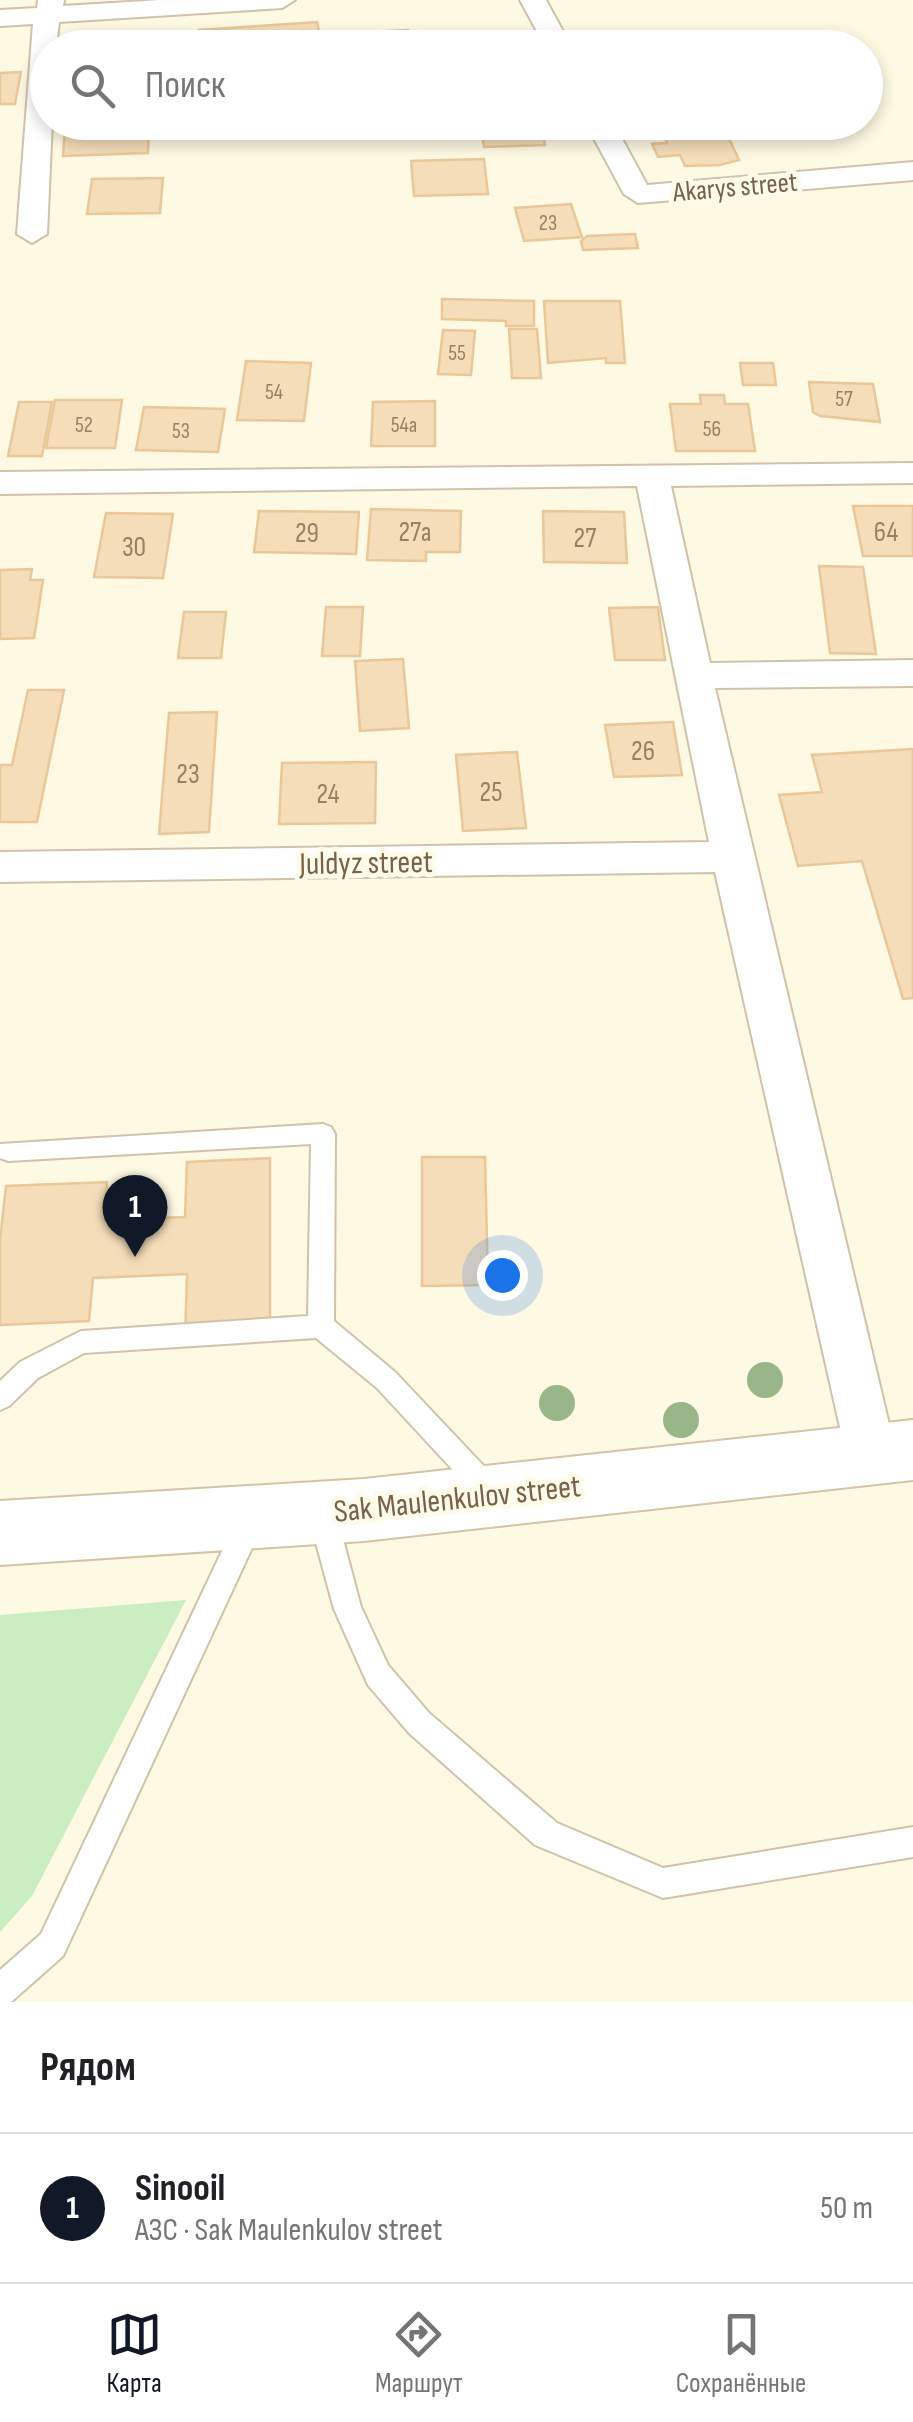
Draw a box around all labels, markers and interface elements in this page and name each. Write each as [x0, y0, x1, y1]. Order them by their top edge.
search box [30, 30, 883, 140]
icon: search [65, 58, 120, 113]
text: Поиск [145, 63, 225, 108]
street label: Akarys street [671, 166, 799, 209]
house number: 23 [539, 210, 557, 237]
house number: 55 [448, 340, 466, 367]
house number: 54 [265, 379, 283, 406]
house number: 57 [835, 386, 853, 413]
house number: 52 [75, 412, 93, 439]
house number: 54а [391, 412, 417, 439]
house number: 56 [703, 416, 721, 443]
house number: 53 [172, 418, 190, 445]
house number: 27а [398, 516, 432, 549]
house number: 64 [874, 516, 899, 549]
house number: 29 [295, 517, 319, 550]
house number: 27 [574, 522, 596, 555]
house number: 30 [122, 531, 146, 564]
house number: 26 [631, 735, 655, 768]
house number: 23 [176, 758, 200, 791]
house number: 25 [480, 776, 502, 809]
house number: 24 [316, 778, 340, 811]
street label: Juldyz street [298, 843, 433, 884]
pin: 1 [102, 1174, 168, 1257]
your location [477, 1250, 528, 1301]
street label: Sak Maulenkulov street [332, 1467, 582, 1532]
text: Рядом [40, 2042, 136, 2093]
text: Sinooil [135, 2166, 225, 2211]
text: 1 [66, 2189, 79, 2228]
text: 50 m [820, 2189, 873, 2228]
text: АЗС · Sak Maulenkulov street [135, 2211, 443, 2250]
tab: Карта [107, 2307, 162, 2400]
tab: Маршрут [375, 2307, 463, 2400]
tab: Сохранённые [676, 2307, 806, 2400]

